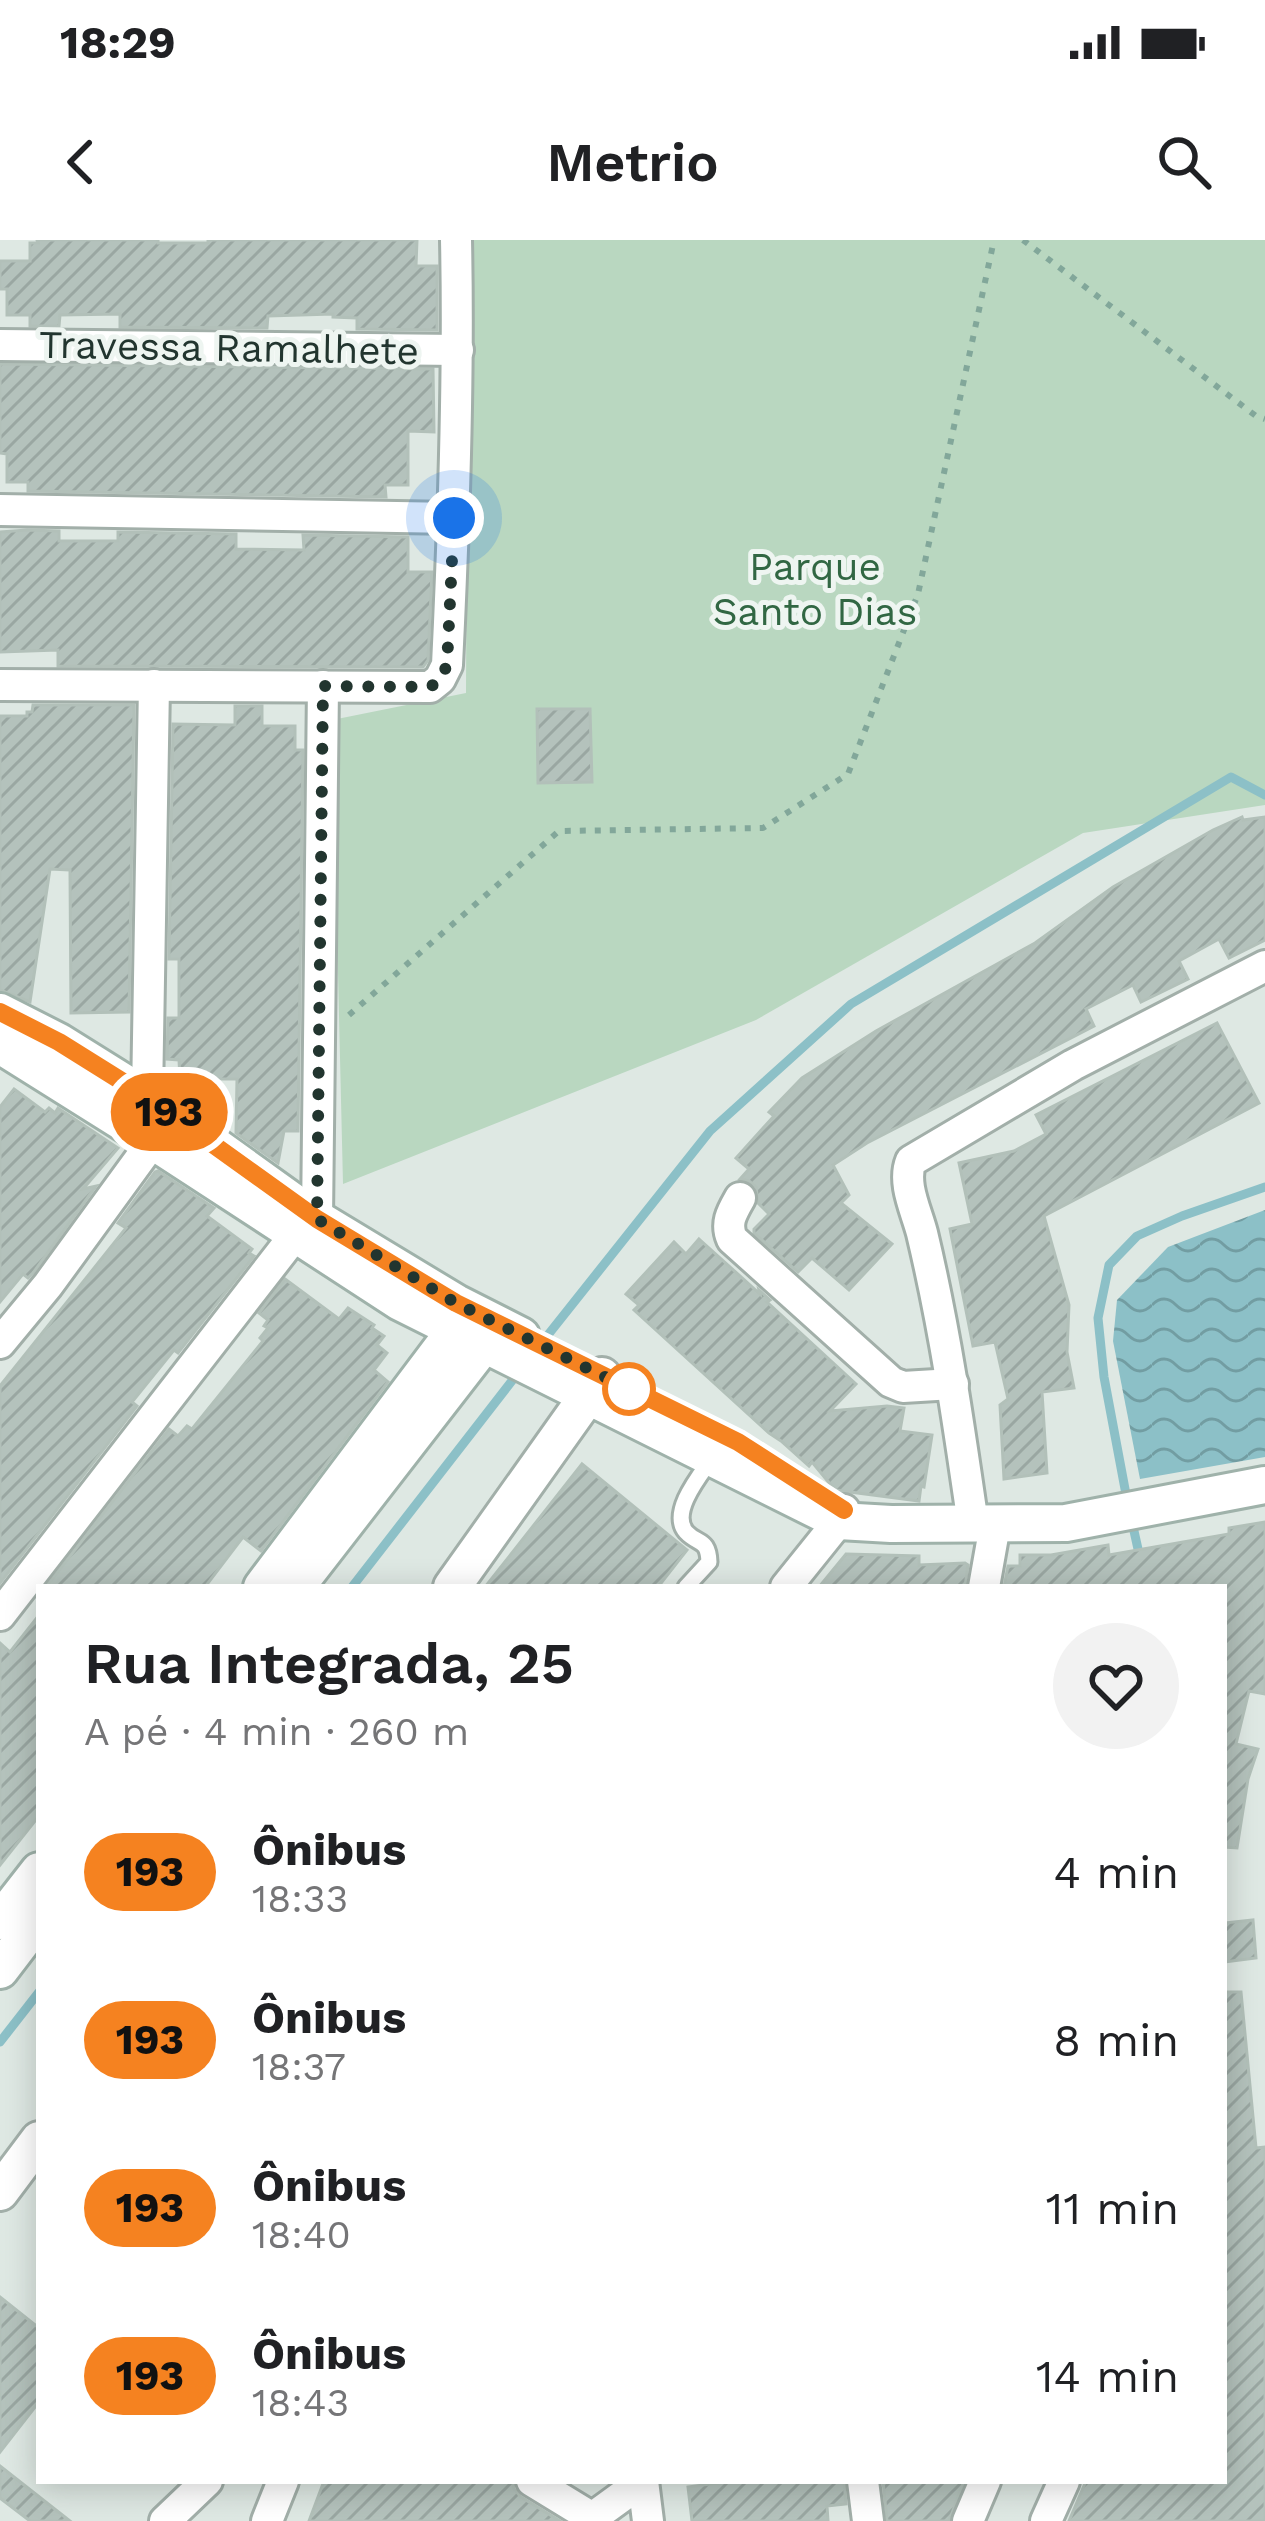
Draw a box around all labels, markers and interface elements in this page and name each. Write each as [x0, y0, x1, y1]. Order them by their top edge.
text: 18:29 [60, 16, 176, 69]
icon: back [48, 129, 114, 195]
icon: search [1151, 129, 1217, 195]
text: Metrio [546, 131, 719, 194]
street label: Travessa Ramalhete [39, 322, 419, 373]
your location [424, 488, 484, 548]
park label: Parque Santo Dias [713, 544, 917, 634]
line badge: 193 [100, 1073, 238, 1151]
text: 193 [135, 1087, 203, 1136]
unlabelled marker [604, 1364, 654, 1414]
button: heart [1053, 1623, 1179, 1749]
text: Rua Integrada, 25 [84, 1630, 574, 1697]
text: A pé · 4 min · 260 m [84, 1709, 469, 1754]
text: Ônibus [252, 1823, 406, 1876]
text: 4 min [1053, 1846, 1179, 1899]
text: 193 [116, 1847, 184, 1896]
text: 18:33 [252, 1876, 348, 1921]
text: Ônibus [252, 1991, 406, 2044]
text: 8 min [1053, 2014, 1179, 2067]
text: 193 [116, 2015, 184, 2064]
text: 18:37 [252, 2044, 346, 2089]
text: Ônibus [252, 2159, 406, 2212]
text: 11 min [1046, 2182, 1179, 2235]
text: 193 [116, 2183, 184, 2232]
text: 18:40 [252, 2212, 351, 2257]
text: Ônibus [252, 2327, 406, 2380]
text: 14 min [1036, 2350, 1179, 2403]
text: 193 [116, 2351, 184, 2400]
text: 18:43 [252, 2380, 349, 2425]

